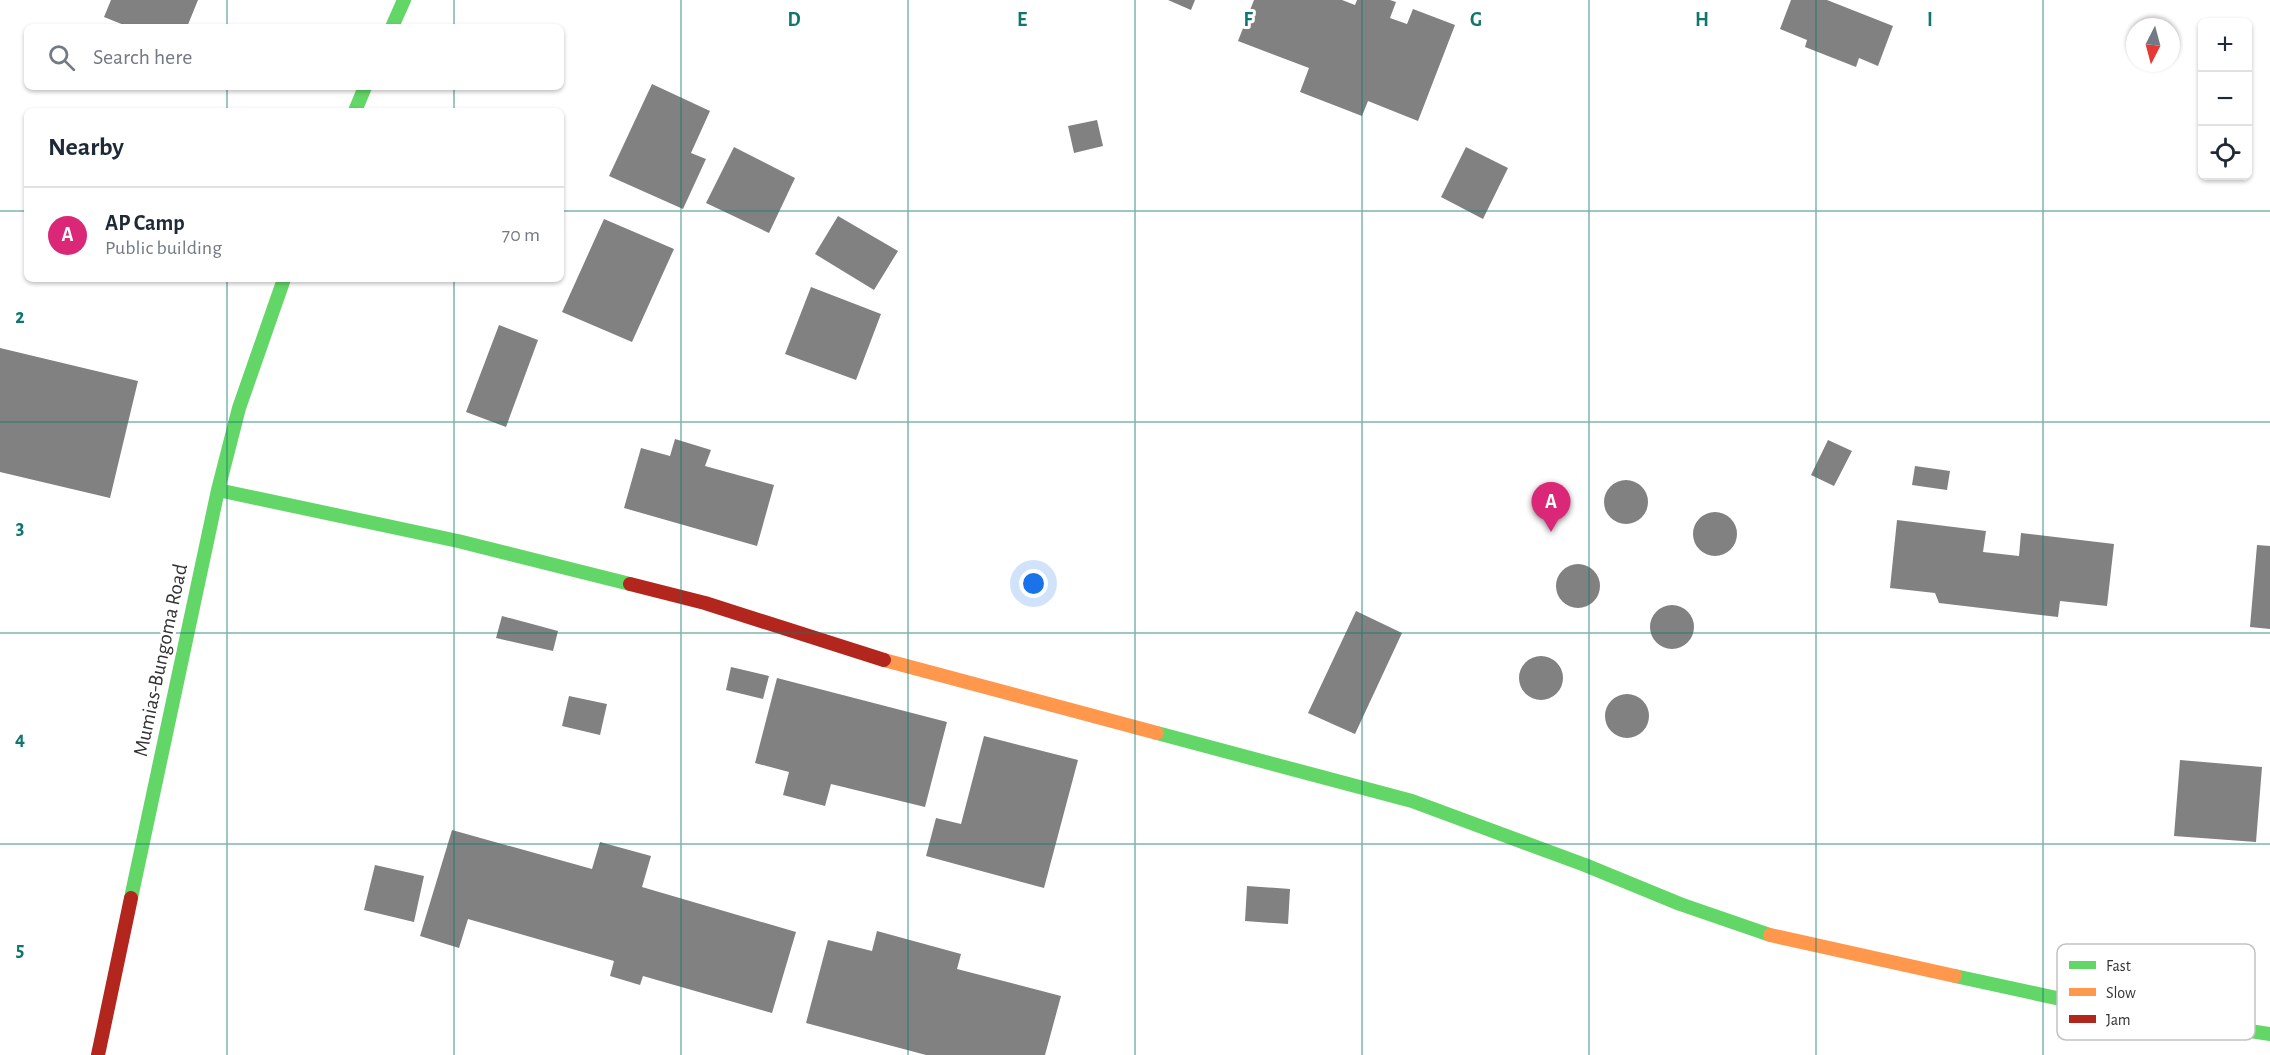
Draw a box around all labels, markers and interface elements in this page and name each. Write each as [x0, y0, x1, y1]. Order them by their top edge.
text: D [787, 10, 801, 30]
text: E [1017, 10, 1027, 30]
text: F [1243, 10, 1253, 30]
text: G [1470, 10, 1482, 30]
text: H [1695, 10, 1709, 30]
text: I [1927, 10, 1933, 30]
north arrow [2126, 18, 2180, 72]
map controls [2198, 18, 2252, 180]
button: + [2198, 18, 2252, 72]
search box [24, 24, 564, 90]
icon: search [45, 41, 78, 74]
text: Search here [93, 46, 192, 68]
button: − [2198, 72, 2252, 126]
button: locate [2198, 126, 2252, 180]
text: Nearby [48, 134, 124, 160]
text: AP Camp [105, 212, 185, 234]
text: A [62, 225, 74, 245]
text: 70 m [502, 225, 540, 245]
text: Public building [105, 238, 222, 258]
text: 2 [15, 307, 25, 327]
pin: A [1532, 482, 1570, 532]
text: 3 [16, 518, 24, 538]
street label: Mumias-Bungoma Road [130, 562, 191, 758]
your location [1019, 569, 1048, 598]
text: 4 [15, 729, 25, 749]
text: 5 [16, 940, 24, 960]
legend [2057, 944, 2255, 1040]
text: Fast [2106, 958, 2131, 974]
text: Slow [2106, 985, 2136, 1001]
text: Jam [2106, 1012, 2131, 1028]

